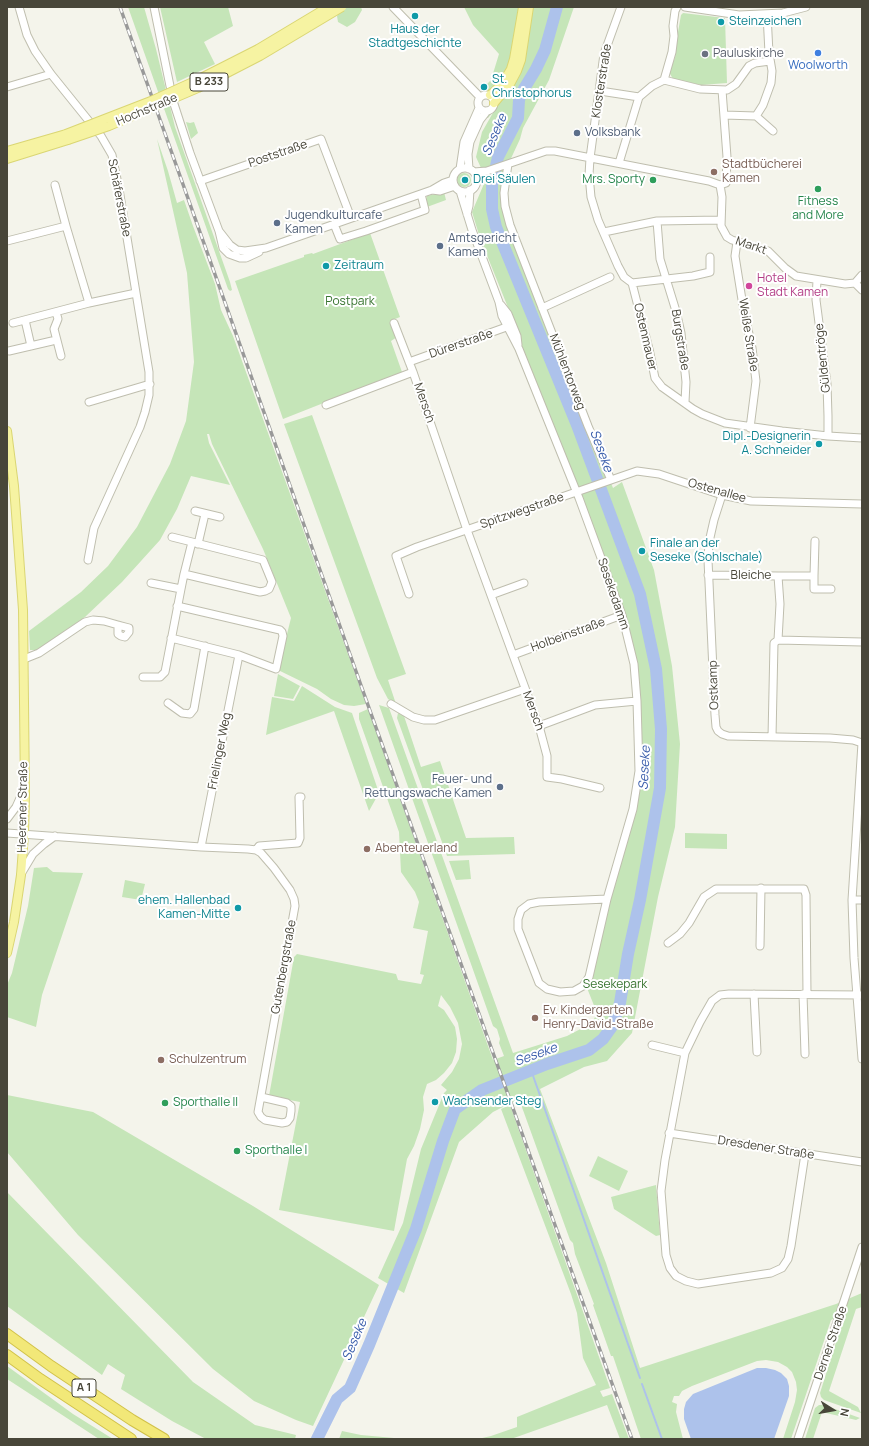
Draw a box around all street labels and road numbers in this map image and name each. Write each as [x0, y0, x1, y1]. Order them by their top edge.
street label: Klosterstraße [589, 43, 615, 119]
road number: B 233 [190, 73, 228, 91]
street label: Hochstraße [114, 91, 180, 129]
street label: Poststraße [247, 137, 309, 171]
street label: Schäferstraße [104, 158, 134, 238]
street label: Markt [734, 234, 768, 258]
street label: Weiße Straße [735, 297, 761, 373]
street label: Ostenmauer [630, 302, 660, 372]
street label: Burgstraße [668, 308, 692, 372]
street label: Güldentröge [812, 323, 834, 393]
street label: Dürerstraße [427, 326, 495, 362]
street label: Mühlentorweg [546, 332, 588, 412]
street label: Mersch [410, 381, 438, 425]
street label: Ostenallee [686, 476, 748, 506]
street label: Spitzwegstraße [478, 490, 566, 532]
street label: Sesekedamm [594, 556, 632, 632]
street label: Bleiche [731, 569, 771, 583]
street label: Holbeinstraße [529, 615, 607, 655]
street label: Ostkamp [706, 660, 722, 710]
street label: Mersch [519, 689, 547, 733]
street label: Frielinger Weg [205, 711, 235, 791]
street label: Heerener Straße [15, 761, 31, 853]
street label: Gutenbergstraße [269, 919, 299, 1015]
street label: Dresdener Straße [717, 1133, 815, 1163]
street label: Derner Straße [812, 1304, 850, 1382]
road number: A 1 [72, 1379, 96, 1397]

